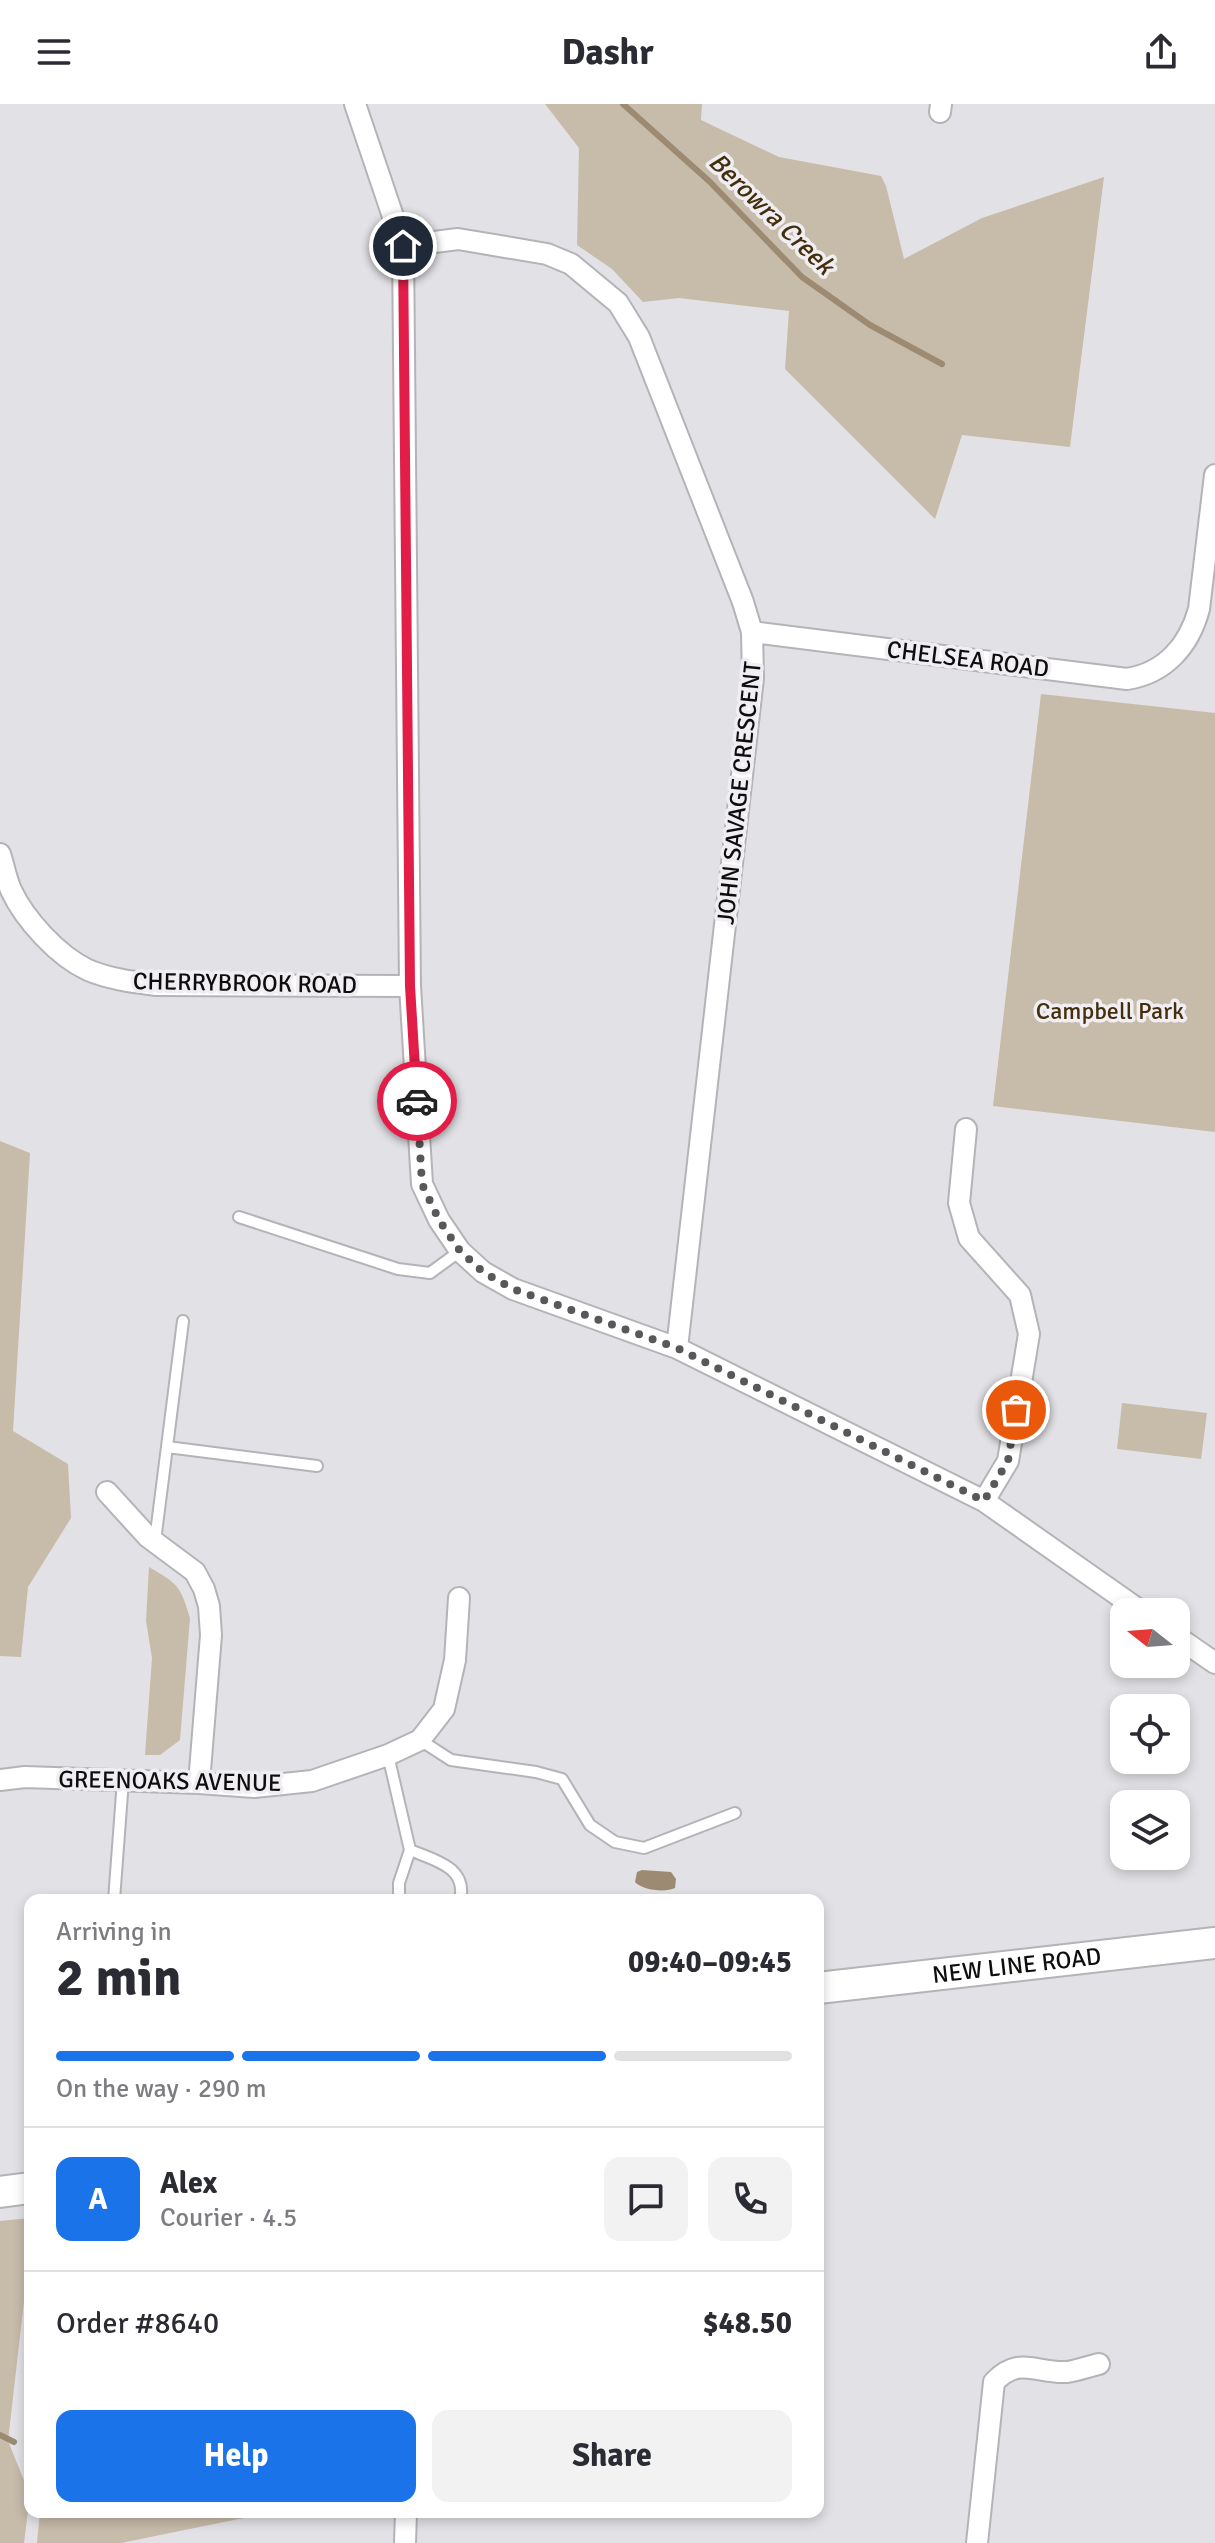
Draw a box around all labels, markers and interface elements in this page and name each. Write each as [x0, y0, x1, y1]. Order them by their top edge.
icon: menu [32, 30, 76, 74]
text: Dashr [562, 30, 653, 75]
icon: share [1139, 30, 1183, 74]
water label: Berowra Creek [702, 146, 842, 283]
pin [369, 212, 437, 280]
icon: home [381, 224, 425, 268]
street label: CHELSEA ROAD [885, 634, 1051, 684]
street label: JOHN SAVAGE CRESCENT [710, 660, 768, 926]
street label: CHERRYBROOK ROAD [133, 966, 357, 1000]
park label: Campbell Park [1036, 996, 1184, 1026]
courier [377, 1061, 457, 1141]
icon: car [395, 1079, 439, 1123]
pin [982, 1376, 1050, 1444]
icon: bag [994, 1388, 1038, 1432]
north arrow [1110, 1598, 1190, 1678]
map controls [1110, 1598, 1190, 1870]
button: locate [1110, 1694, 1190, 1774]
street label: GREENOAKS AVENUE [58, 1764, 282, 1798]
button: layers [1110, 1790, 1190, 1870]
text: Arriving in [56, 1916, 172, 1948]
street label: NEW LINE ROAD [931, 1941, 1103, 1990]
text: 09:40–09:45 [628, 1944, 792, 1981]
text: 2 min [56, 1946, 182, 2010]
text: On the way · 290 m [56, 2073, 266, 2105]
button: chat [604, 2157, 688, 2241]
button: phone [708, 2157, 792, 2241]
text: Alex [160, 2165, 217, 2202]
text: A [88, 2181, 108, 2218]
text: Courier · 4.5 [160, 2202, 297, 2234]
text: Order #8640 [56, 2305, 219, 2342]
text: $48.50 [702, 2305, 792, 2342]
button: Help [56, 2410, 416, 2502]
button: Share [432, 2410, 792, 2502]

